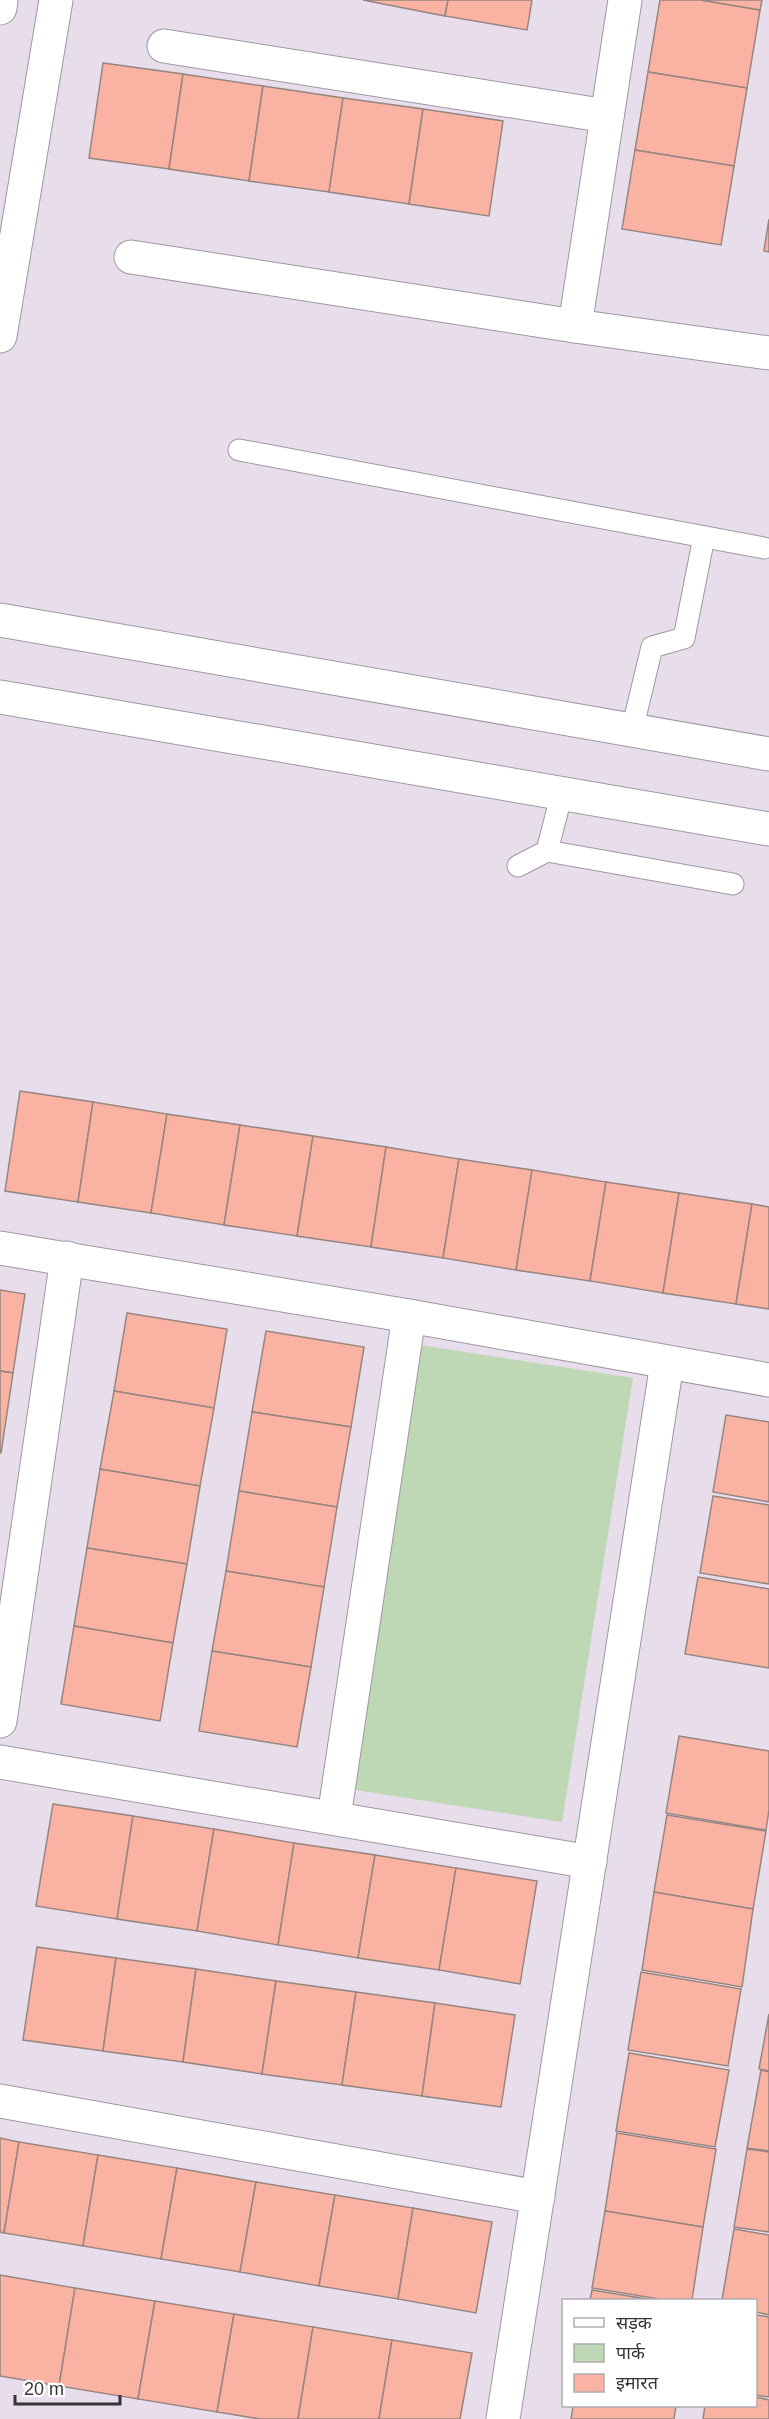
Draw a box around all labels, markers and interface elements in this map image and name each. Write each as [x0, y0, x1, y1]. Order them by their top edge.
legend [562, 2299, 757, 2407]
text: सड़क [616, 2313, 653, 2333]
text: पार्क [616, 2342, 646, 2363]
scale bar [15, 2368, 120, 2406]
text: इमारत [616, 2373, 659, 2393]
text: 20 m [24, 2379, 64, 2399]

